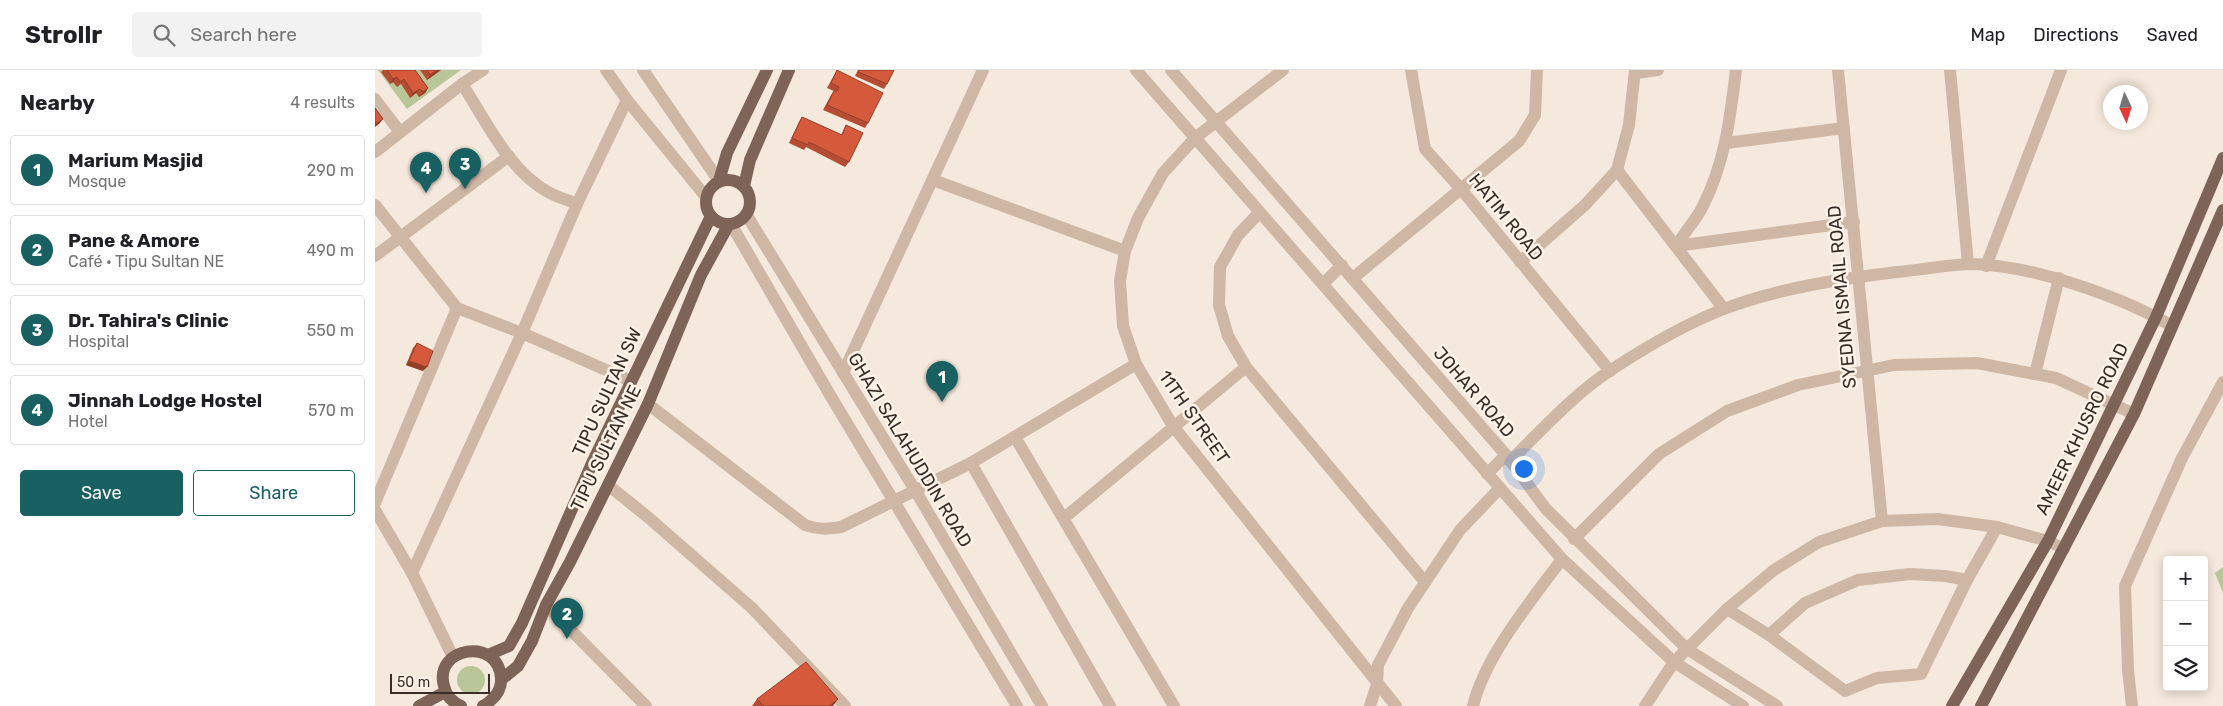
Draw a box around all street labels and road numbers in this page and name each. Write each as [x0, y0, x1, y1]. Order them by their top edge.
street label: HATIM ROAD [1464, 169, 1548, 265]
street label: SYEDNA ISMAIL ROAD [1823, 204, 1861, 390]
street label: TIPU SULTAN SW [568, 324, 646, 460]
street label: AMEER KHUSRO ROAD [2031, 340, 2133, 518]
street label: JOHAR ROAD [1429, 342, 1519, 442]
street label: GHAZI SALAHUDDIN ROAD [843, 349, 977, 551]
street label: 11TH STREET [1154, 366, 1234, 468]
street label: TIPU SULTAN NE [566, 382, 646, 514]

